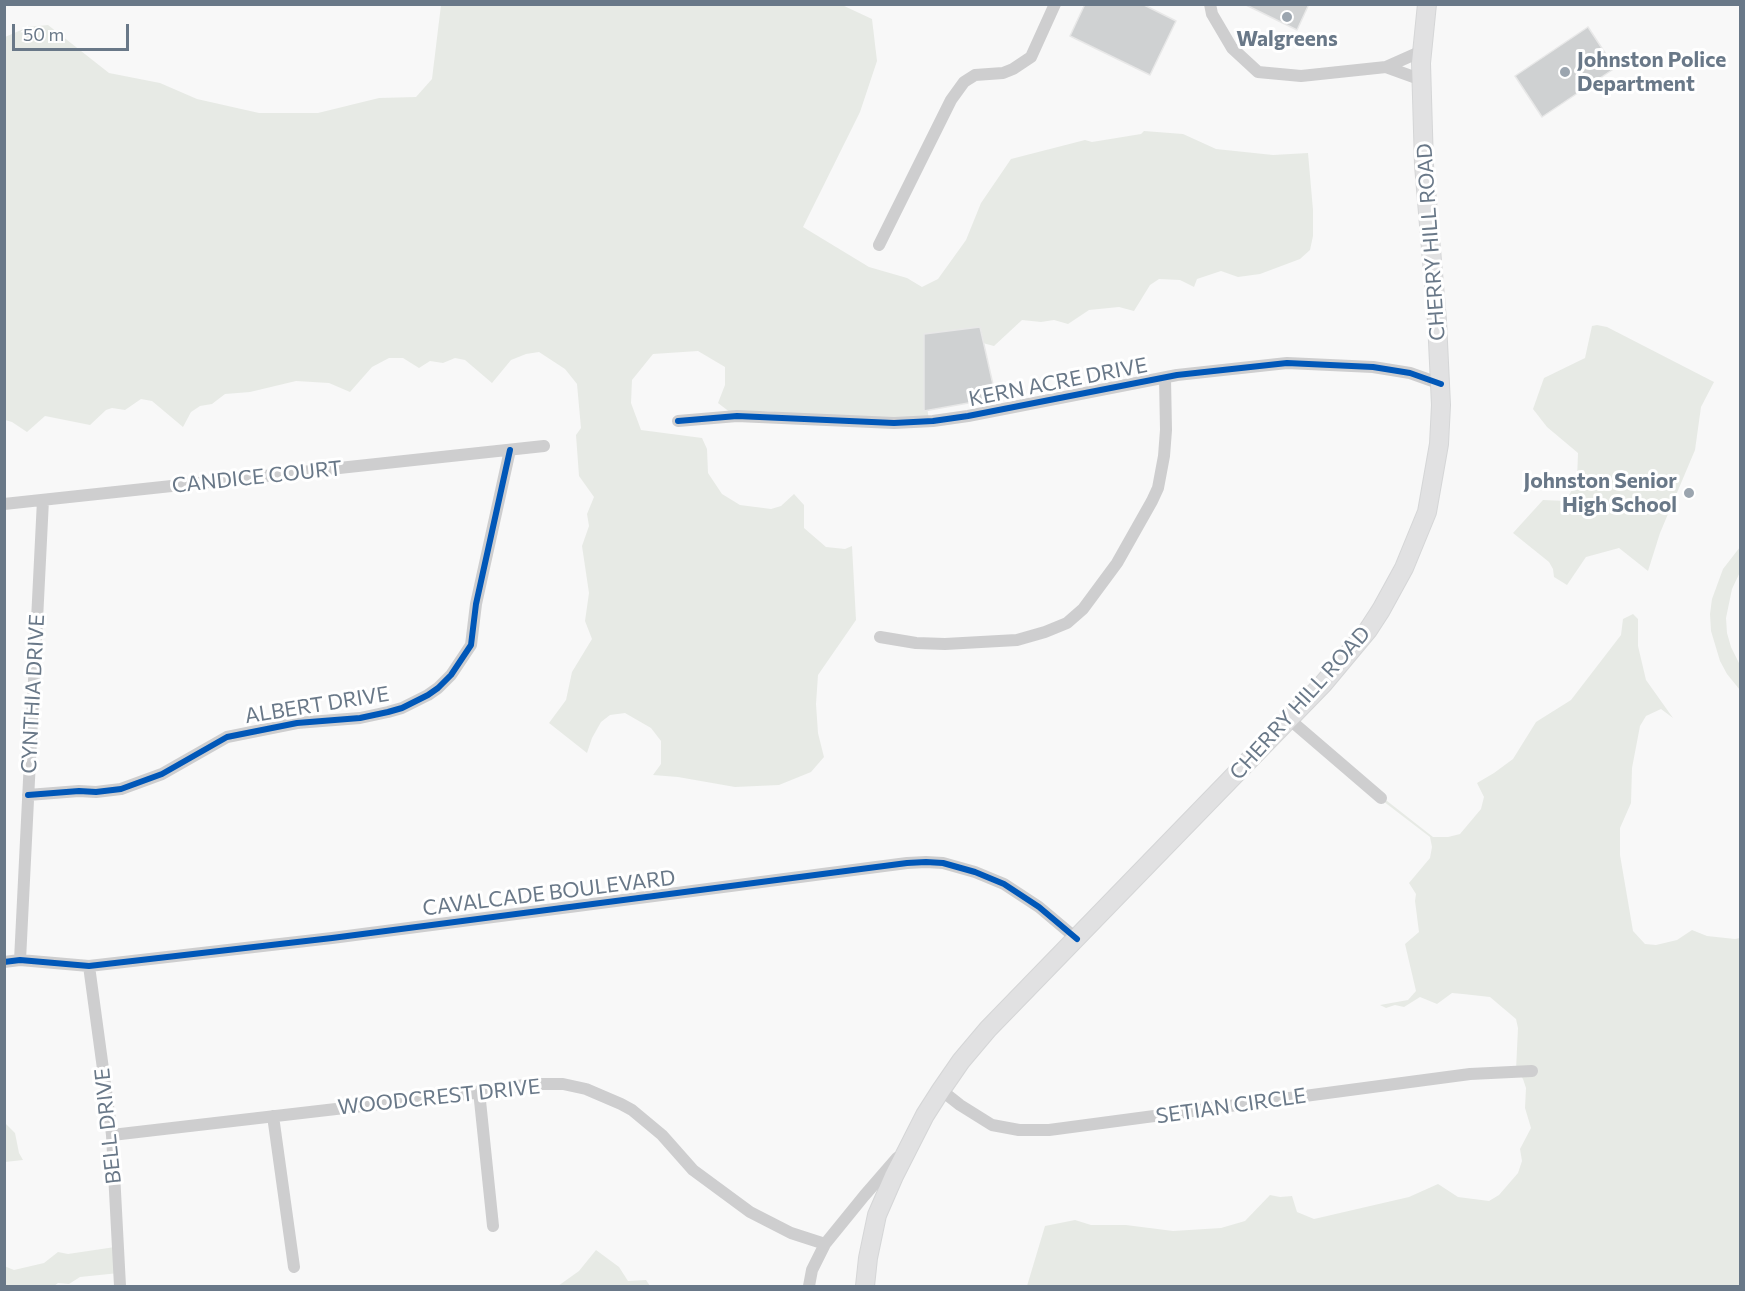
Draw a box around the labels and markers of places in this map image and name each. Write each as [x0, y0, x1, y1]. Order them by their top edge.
marker: Walgreens [1280, 10, 1294, 24]
place label: Walgreens [1236, 26, 1338, 52]
place label: Johnston Police Department [1577, 47, 1726, 97]
marker: Johnston Police Department [1558, 65, 1572, 79]
place label: Johnston Senior High School [1523, 468, 1677, 518]
marker: Johnston Senior High School [1682, 486, 1696, 500]

